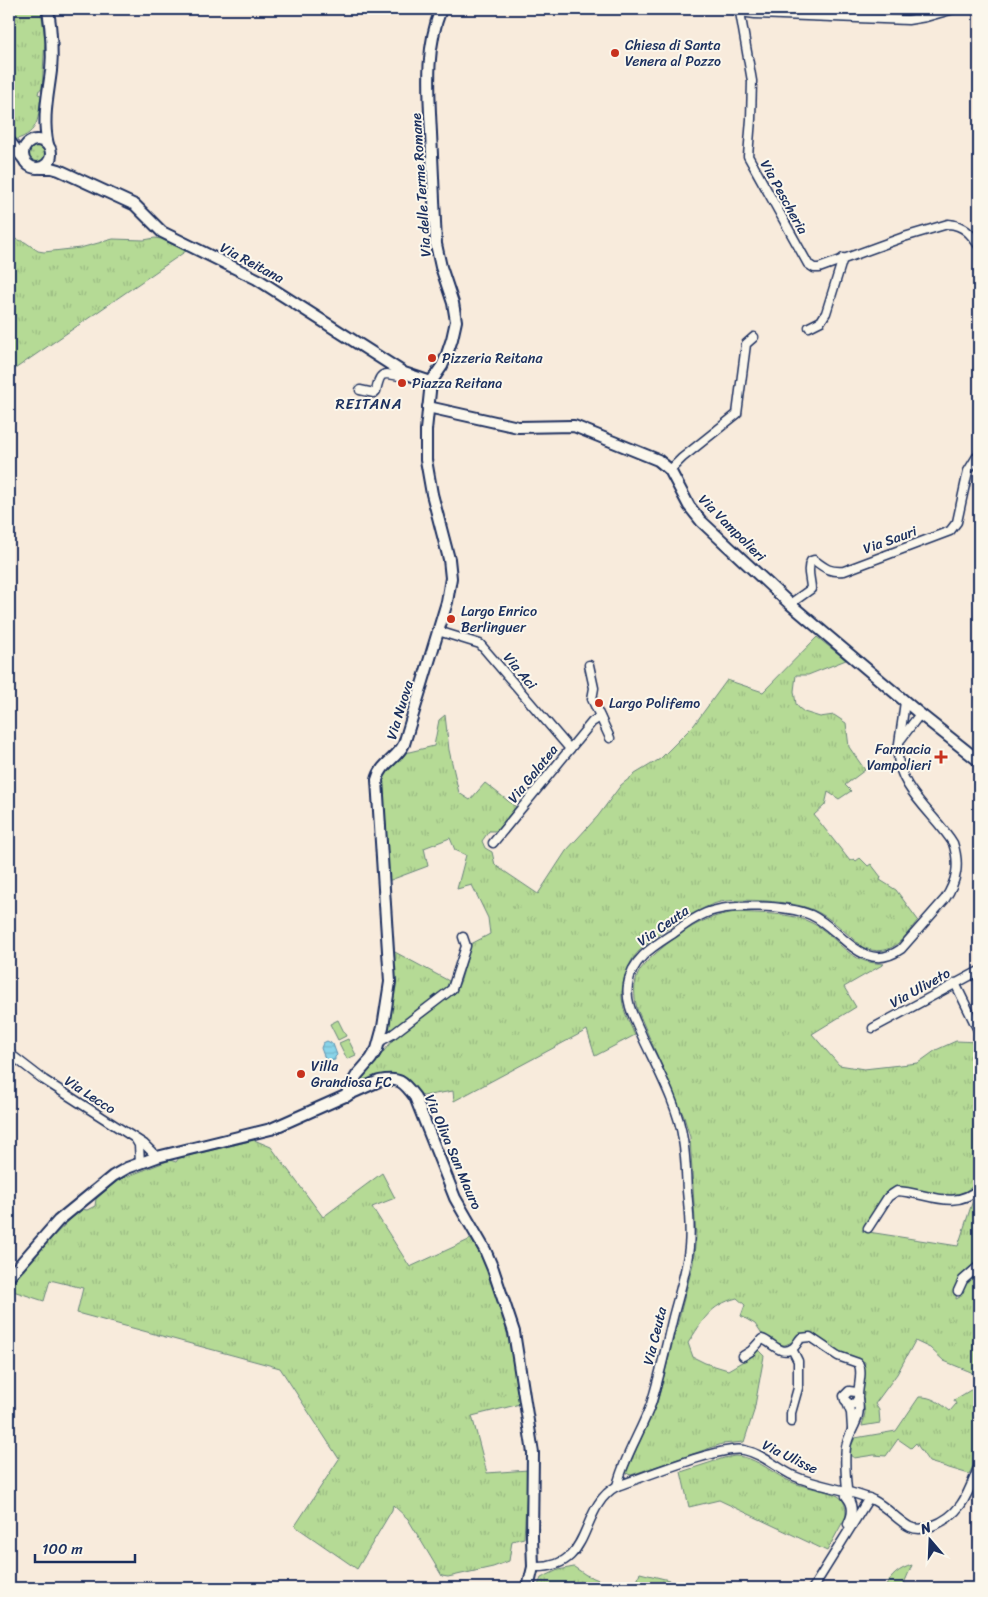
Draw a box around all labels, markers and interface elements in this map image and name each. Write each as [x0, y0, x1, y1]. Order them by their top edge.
place label: Chiesa di Santa Venera al Pozzo [625, 33, 721, 74]
marker: Chiesa di Santa Venera al Pozzo [609, 47, 621, 59]
street label: Via delle Terme Romane [403, 112, 438, 258]
street label: Via Pescheria [753, 155, 815, 239]
street label: Via Reitana [215, 236, 289, 290]
place label: Pizzeria Reitana [442, 346, 543, 371]
marker: Pizzeria Reitana [426, 352, 438, 364]
place label: Piazza Reitana [412, 371, 502, 396]
marker: Piazza Reitana [396, 377, 408, 389]
district label: REITANA [336, 391, 403, 417]
street label: Via Vampolieri [692, 488, 773, 569]
street label: Via Sauri [860, 518, 922, 561]
place label: Largo Enrico Berlinguer [461, 599, 537, 640]
marker: Largo Enrico Berlinguer [445, 613, 457, 625]
street label: Via Aci [497, 647, 544, 696]
street label: Via Nuova [379, 676, 421, 743]
place label: Largo Polifemo [609, 691, 700, 716]
marker: Largo Polifemo [593, 697, 605, 709]
place label: Farmacia Vampolieri [867, 737, 932, 778]
street label: Via Galatea [501, 739, 565, 809]
marker: Farmacia Vampolieri [935, 751, 947, 763]
street label: Via Ceuta [632, 898, 695, 953]
street label: Via Uliveto [885, 961, 955, 1015]
place label: Villa Grandiosa FC [311, 1054, 392, 1095]
marker: Villa Grandiosa FC [295, 1068, 307, 1080]
street label: Via Lecco [59, 1069, 121, 1121]
street label: Via Oliva San Mauro [417, 1090, 489, 1214]
street label: Via Ceuta [636, 1303, 674, 1368]
street label: Via Ulisse [758, 1433, 822, 1481]
north arrow [906, 1514, 956, 1564]
text: N [916, 1515, 935, 1542]
scale bar [35, 1532, 135, 1564]
text: 100 m [42, 1536, 83, 1562]

